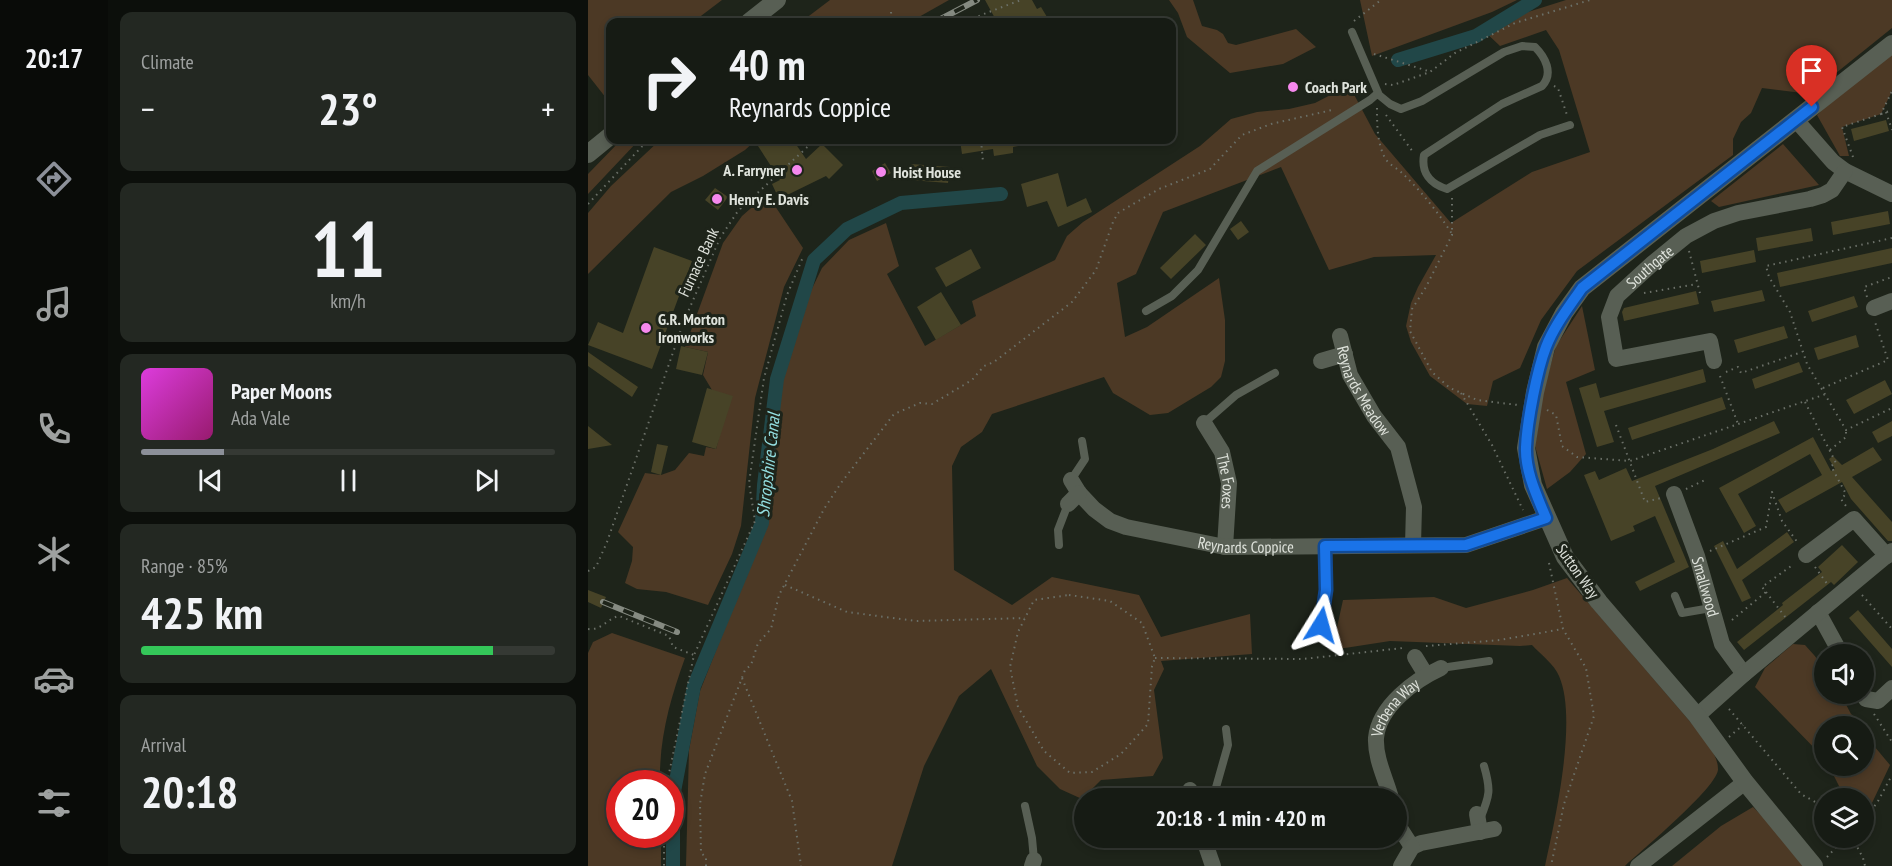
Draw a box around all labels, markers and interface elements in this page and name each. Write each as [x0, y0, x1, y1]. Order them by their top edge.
text: 40 m [729, 37, 806, 92]
text: 20:17 [25, 41, 83, 75]
icon: right [630, 42, 708, 120]
pin [1786, 45, 1837, 107]
text: Climate [141, 49, 194, 75]
icon: arrive [1795, 54, 1828, 87]
place label: Coach Park [1305, 77, 1367, 97]
text: 23° [318, 79, 378, 137]
marker: Coach Park [1286, 80, 1300, 94]
text: − [141, 87, 155, 130]
text: + [541, 87, 555, 130]
text: Reynards Coppice [729, 90, 891, 124]
icon: directions [33, 158, 75, 200]
place label: A. Farryner [722, 160, 785, 180]
place label: Hoist House [893, 162, 961, 182]
marker: A. Farryner [790, 163, 804, 177]
marker: Hoist House [874, 165, 888, 179]
place label: Henry E. Davis [729, 189, 809, 209]
marker: Henry E. Davis [710, 192, 724, 206]
text: 11 [311, 198, 385, 299]
street label: Furnace Bank [673, 224, 723, 300]
street label: Southgate [1622, 241, 1677, 293]
icon: music [33, 283, 75, 325]
text: km/h [330, 288, 366, 314]
place label: G.R. Morton Ironworks [658, 309, 725, 347]
marker: G.R. Morton Ironworks [639, 321, 653, 335]
street label: Reynards Meadow [1333, 343, 1396, 440]
text: Paper Moons [231, 377, 332, 405]
text: Ada Vale [231, 405, 290, 431]
icon: phone [33, 408, 75, 450]
water label: Shropshire Canal [751, 410, 785, 518]
street label: The Foxes [1213, 452, 1239, 510]
icon: previous [194, 464, 227, 497]
icon: pause [332, 464, 365, 497]
icon: next [470, 464, 503, 497]
street label: Reynards Coppice [1196, 532, 1294, 557]
icon: climate [33, 533, 75, 575]
street label: Sutton Way [1552, 540, 1604, 602]
text: Range · 85% [141, 553, 228, 579]
street label: Smallwood [1688, 554, 1724, 619]
text: 425 km [141, 583, 263, 641]
position arrow [1289, 593, 1353, 657]
map controls [1814, 644, 1874, 848]
button: sound [1814, 644, 1874, 704]
icon: car [33, 658, 75, 700]
street label: Verbena Way [1366, 673, 1423, 739]
button: search [1814, 716, 1874, 776]
text: Arrival [141, 732, 186, 758]
text: 20:18 [141, 762, 238, 820]
speed limit sign: 20 [606, 770, 684, 848]
icon: filters [33, 782, 75, 824]
button: layers [1814, 788, 1874, 848]
text: 20:18 · 1 min · 420 m [1155, 804, 1326, 832]

